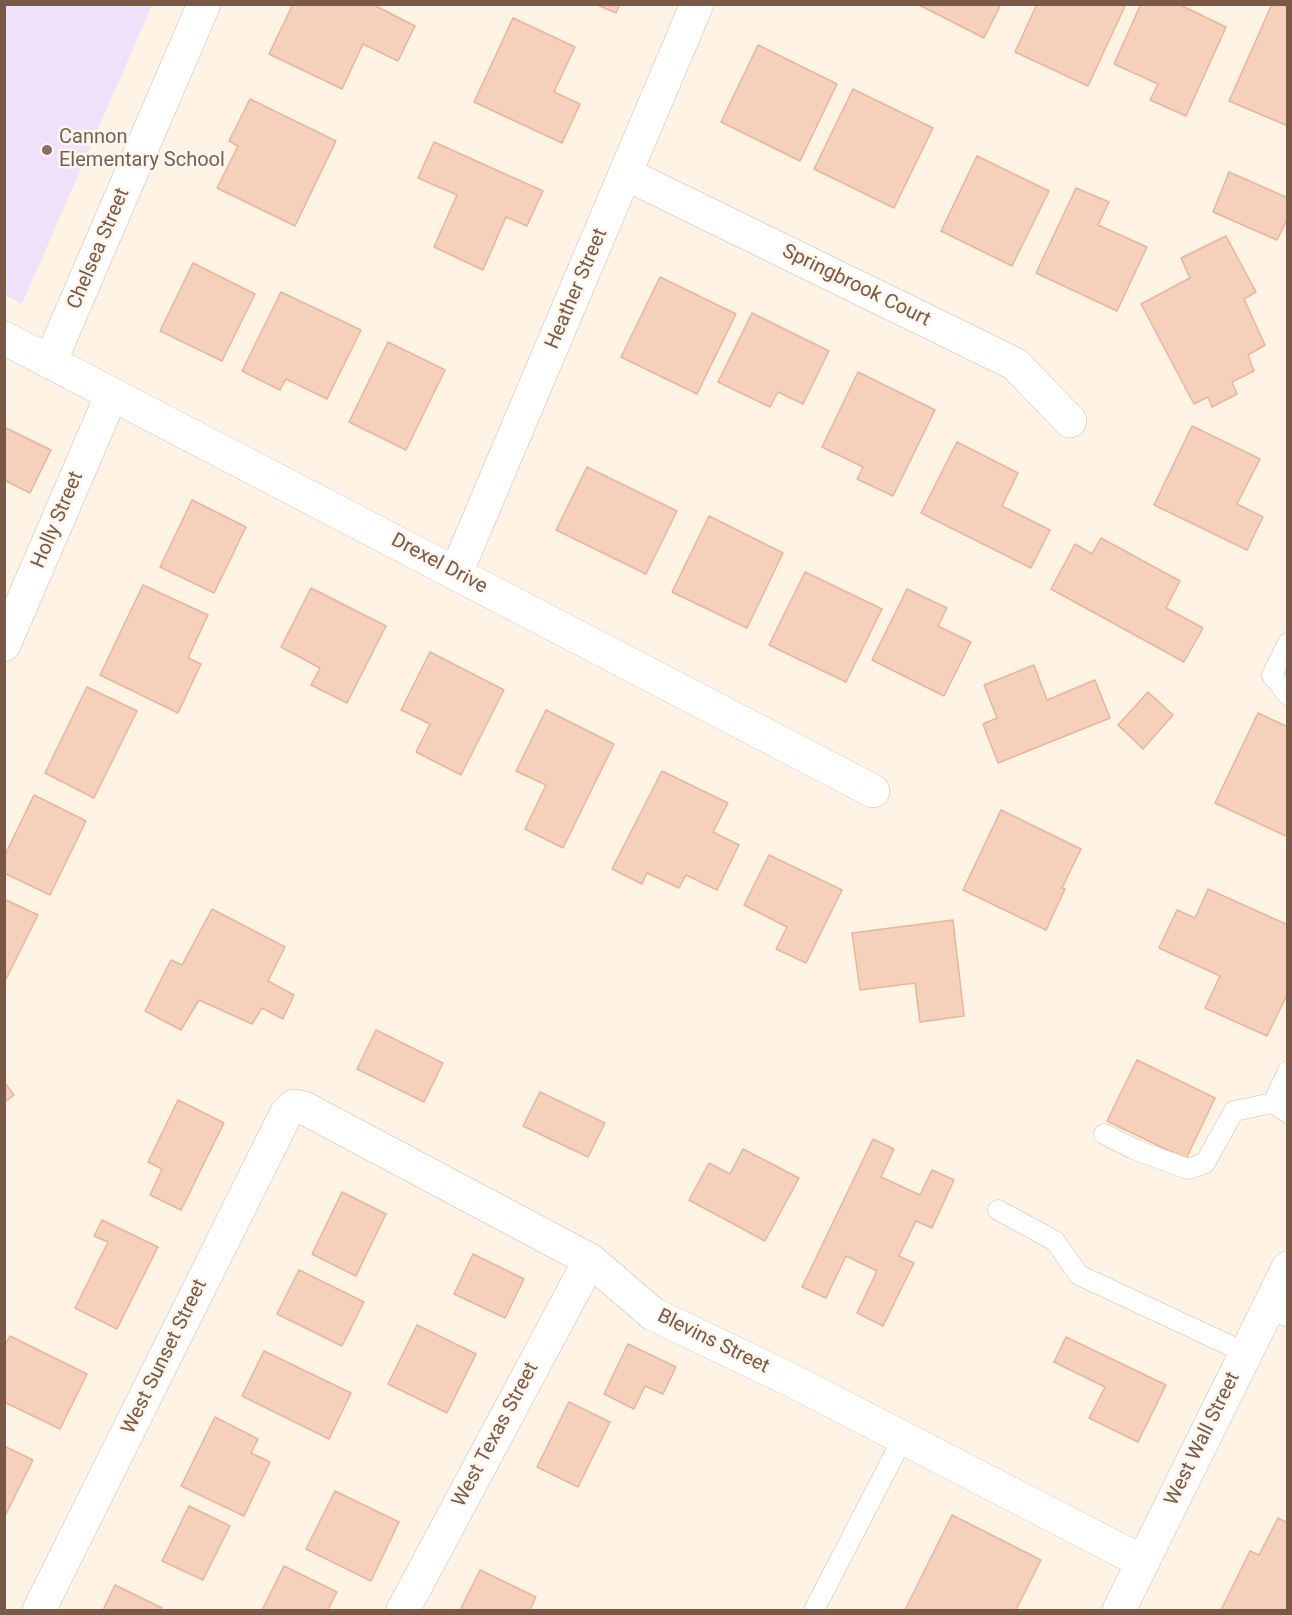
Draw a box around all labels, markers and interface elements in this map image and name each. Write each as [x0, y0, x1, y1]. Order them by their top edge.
place label: Cannon Elementary School [59, 126, 225, 173]
marker: Cannon Elementary School [40, 143, 54, 157]
street label: Chelsea Street [63, 185, 135, 313]
street label: Heather Street [541, 225, 613, 353]
street label: Springbrook Court [778, 240, 934, 332]
street label: Holly Street [27, 468, 89, 572]
street label: Drexel Drive [387, 529, 491, 599]
street label: West Sunset Street [117, 1276, 213, 1438]
street label: Blevins Street [653, 1305, 773, 1379]
street label: West Texas Street [448, 1359, 544, 1511]
street label: West Wall Street [1160, 1368, 1246, 1510]

